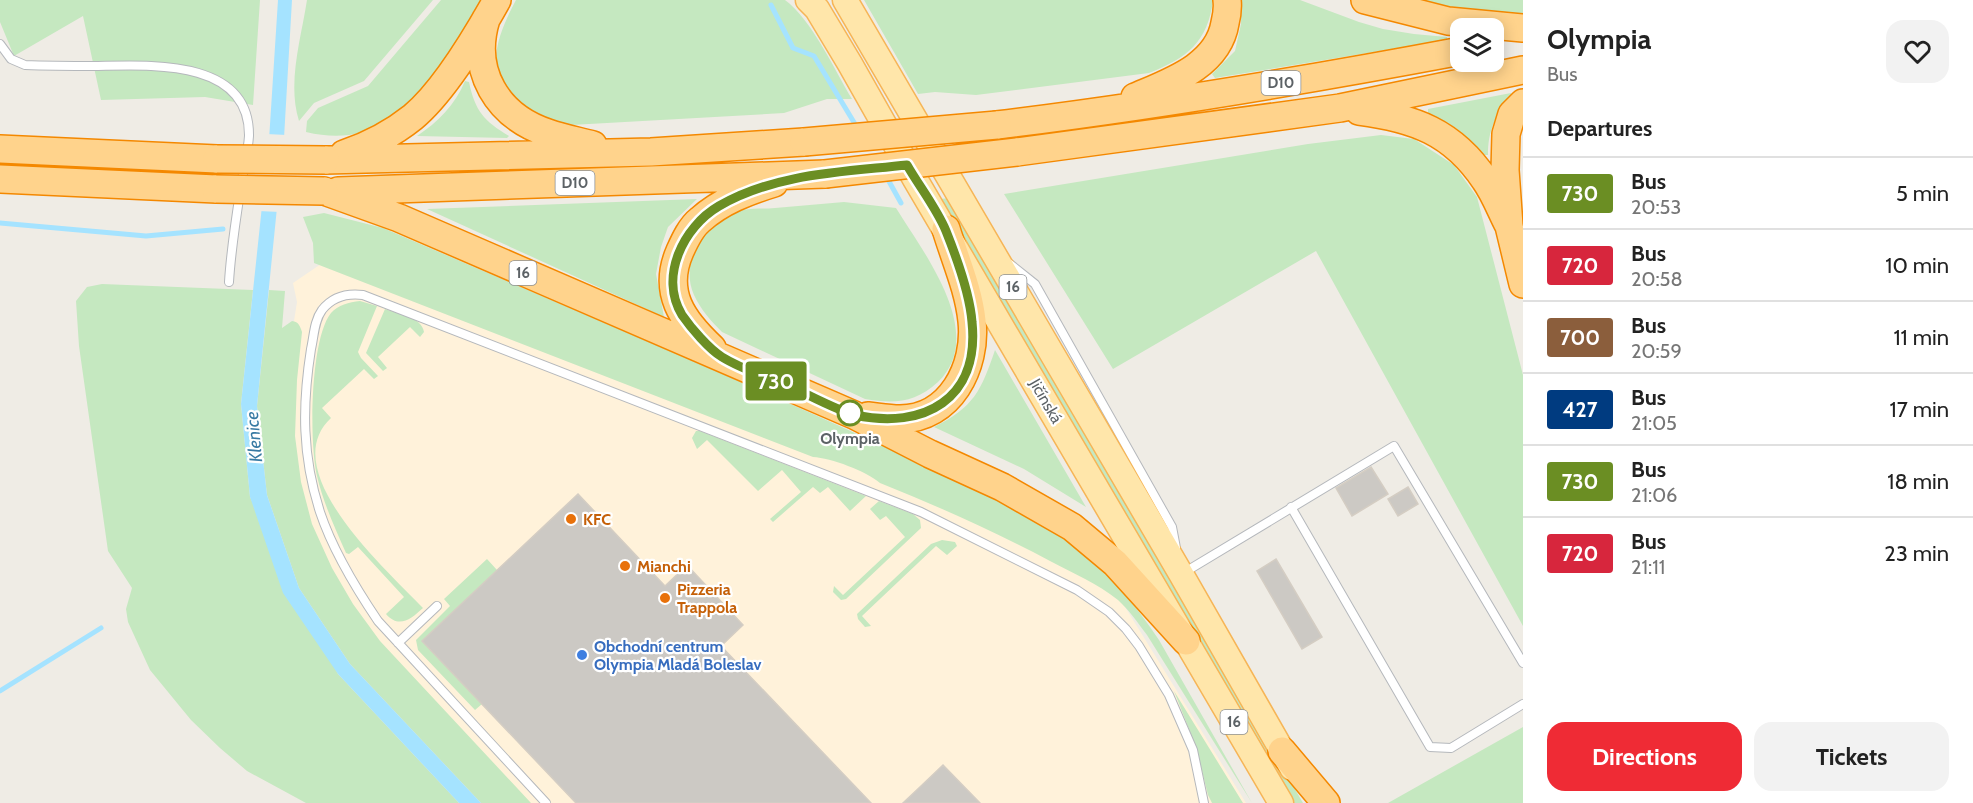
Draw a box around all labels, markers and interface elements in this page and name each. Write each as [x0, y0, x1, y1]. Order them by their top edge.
map controls [1450, 18, 1504, 72]
button: layers [1450, 18, 1504, 72]
button: heart [1886, 20, 1949, 83]
text: Olympia [1547, 22, 1651, 56]
text: Bus [1547, 62, 1578, 86]
road number: D10 [1262, 71, 1300, 95]
text: Departures [1547, 115, 1652, 142]
text: Bus [1631, 168, 1666, 195]
road number: D10 [556, 171, 594, 195]
text: 5 min [1896, 180, 1949, 207]
text: 730 [1562, 181, 1598, 206]
text: 20:53 [1631, 195, 1681, 219]
text: Bus [1631, 240, 1666, 267]
text: 10 min [1885, 252, 1949, 279]
text: 720 [1562, 253, 1598, 278]
road number: 16 [510, 261, 536, 285]
text: 20:58 [1631, 267, 1683, 291]
road number: 16 [1000, 275, 1026, 299]
text: Bus [1631, 312, 1666, 339]
text: 11 min [1893, 324, 1949, 351]
text: 700 [1560, 325, 1600, 350]
text: 20:59 [1631, 339, 1682, 363]
line badge: 730 [742, 362, 810, 400]
text: 730 [758, 369, 794, 394]
street label: Jičínská [1025, 374, 1066, 427]
text: Bus [1631, 384, 1666, 411]
text: 17 min [1890, 396, 1949, 423]
text: 427 [1563, 397, 1597, 422]
marker: Olympia [837, 400, 863, 426]
water label: Klenice [241, 411, 267, 463]
text: 21:05 [1631, 411, 1677, 435]
place label: Olympia [820, 429, 880, 448]
text: Bus [1631, 456, 1666, 483]
text: 18 min [1887, 468, 1949, 495]
text: 730 [1562, 469, 1598, 494]
text: 21:06 [1631, 483, 1677, 507]
place label: KFC [583, 510, 611, 529]
marker: KFC [564, 512, 578, 526]
text: Bus [1631, 528, 1666, 555]
text: 23 min [1884, 540, 1949, 567]
text: 720 [1562, 541, 1598, 566]
text: 21:11 [1631, 555, 1665, 579]
place label: Mianchi [637, 557, 691, 576]
marker: Mianchi [618, 559, 632, 573]
place label: Pizzeria Trappola [677, 580, 737, 617]
marker: Pizzeria Trappola [658, 591, 672, 605]
place label: Obchodní centrum Olympia Mladá Boleslav [594, 637, 761, 674]
marker: Obchodní centrum Olympia Mladá Boleslav [575, 648, 589, 662]
road number: 16 [1220, 710, 1248, 734]
button: Directions [1547, 722, 1742, 791]
button: Tickets [1754, 722, 1949, 791]

